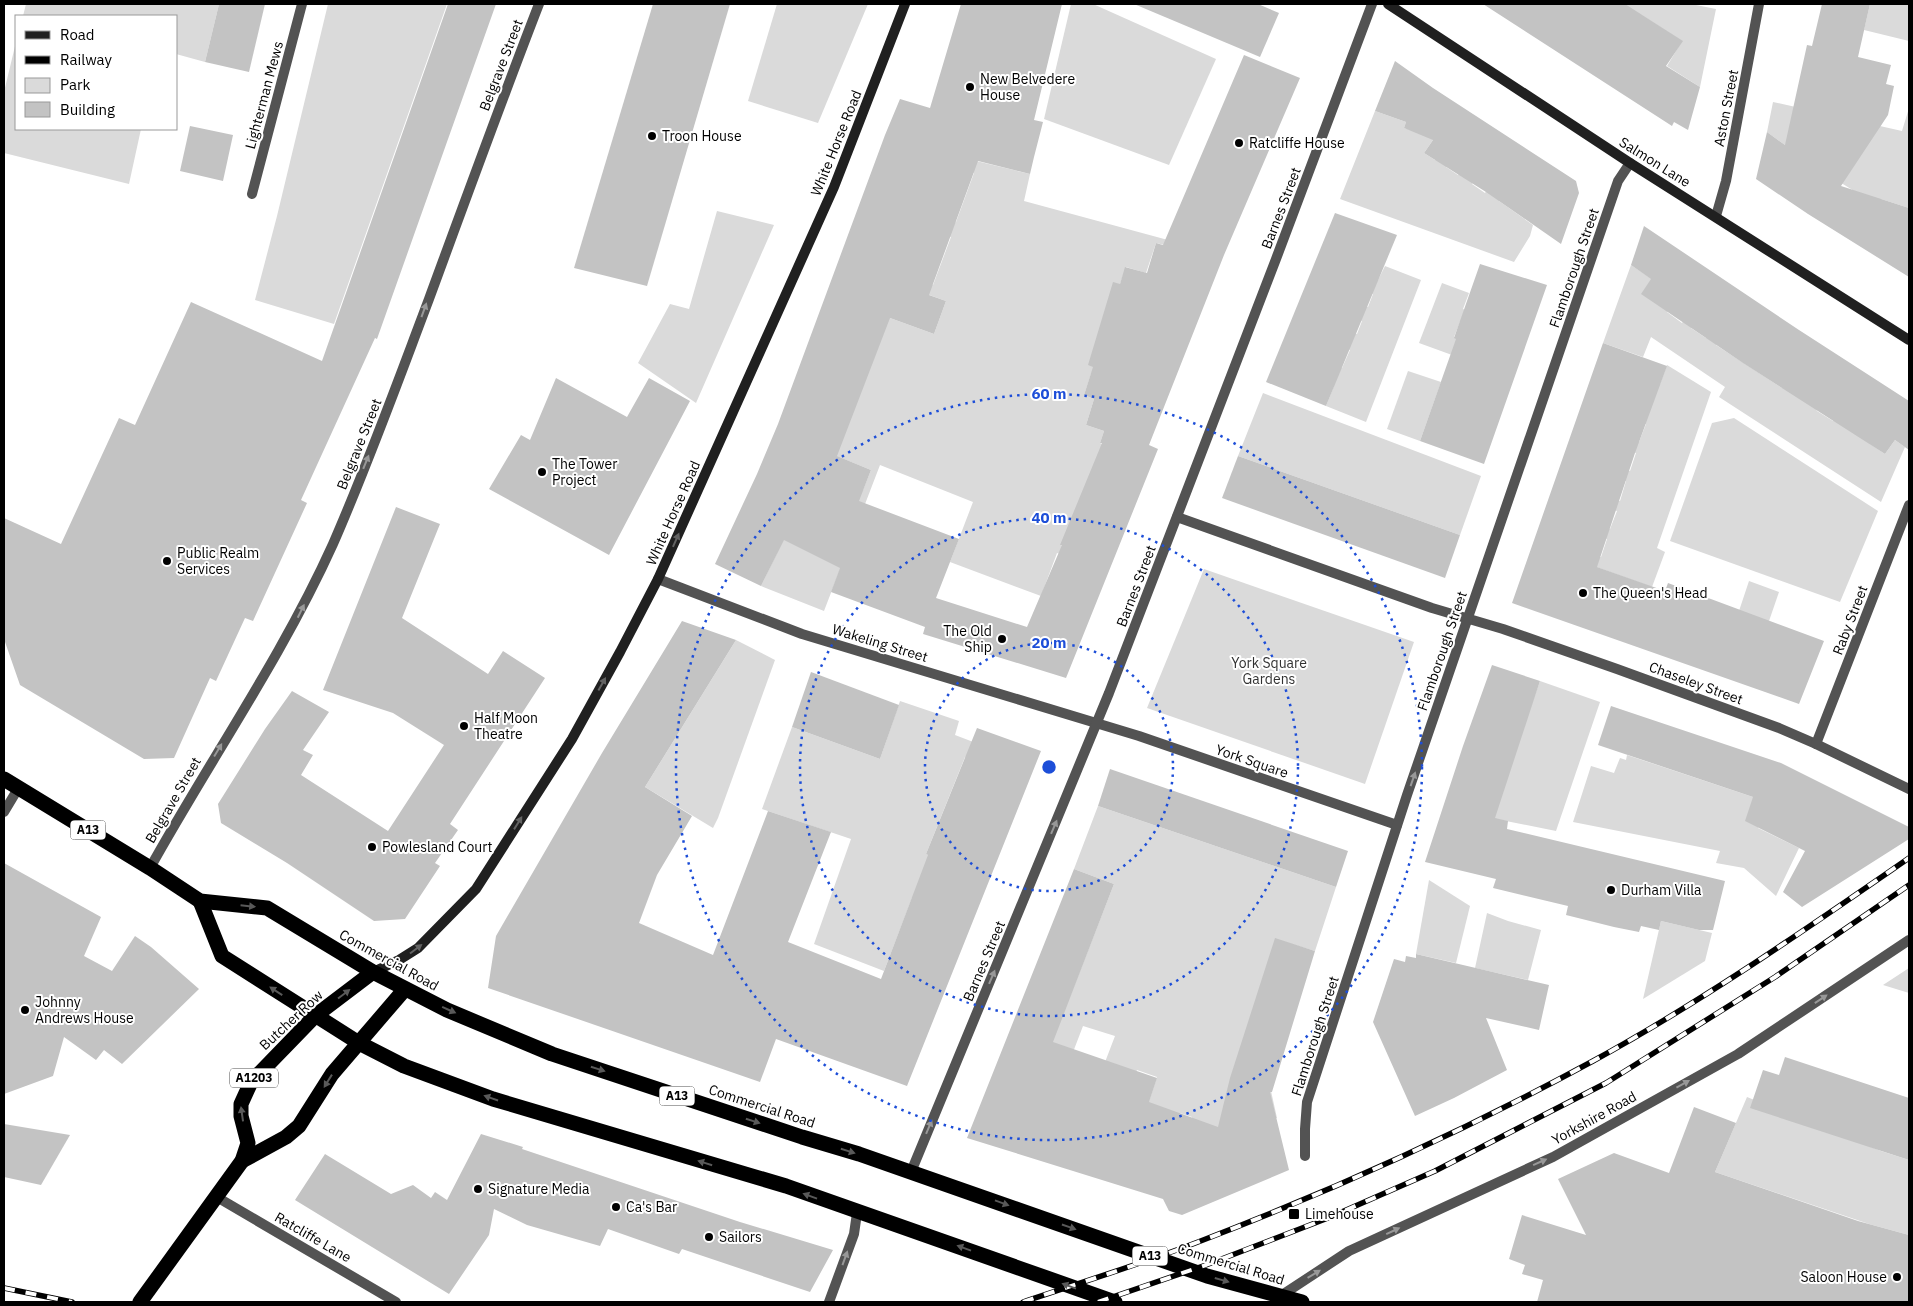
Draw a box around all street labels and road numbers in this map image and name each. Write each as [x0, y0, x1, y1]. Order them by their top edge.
street label: Belgrave Street [475, 17, 527, 113]
street label: Lighterman Mews [241, 39, 287, 151]
street label: Aston Street [1710, 68, 1742, 148]
street label: White Horse Road [807, 87, 865, 199]
street label: Salmon Lane [1616, 133, 1694, 191]
street label: Barnes Street [1257, 165, 1305, 251]
street label: Flamborough Street [1545, 206, 1603, 330]
street label: Belgrave Street [333, 396, 385, 492]
street label: White Horse Road [642, 458, 704, 568]
street label: Barnes Street [1112, 543, 1160, 629]
street label: Raby Street [1829, 583, 1872, 657]
street label: Flamborough Street [1413, 589, 1471, 713]
street label: Wakeling Street [830, 620, 930, 666]
street label: Chaseley Street [1647, 658, 1746, 708]
street label: York Square [1213, 740, 1291, 782]
street label: Belgrave Street [141, 754, 205, 846]
road number: A13 [70, 820, 106, 840]
street label: Barnes Street [959, 918, 1009, 1004]
street label: Commercial Road [336, 925, 442, 995]
street label: Flamborough Street [1287, 974, 1343, 1098]
street label: Butcher Row [255, 986, 327, 1054]
road number: A1203 [230, 1068, 278, 1088]
street label: Commercial Road [706, 1080, 818, 1132]
road number: A13 [660, 1086, 694, 1106]
street label: Yorkshire Road [1548, 1087, 1640, 1149]
street label: Ratcliffe Lane [271, 1208, 355, 1266]
street label: Commercial Road [1175, 1239, 1287, 1289]
road number: A13 [1132, 1246, 1168, 1266]

